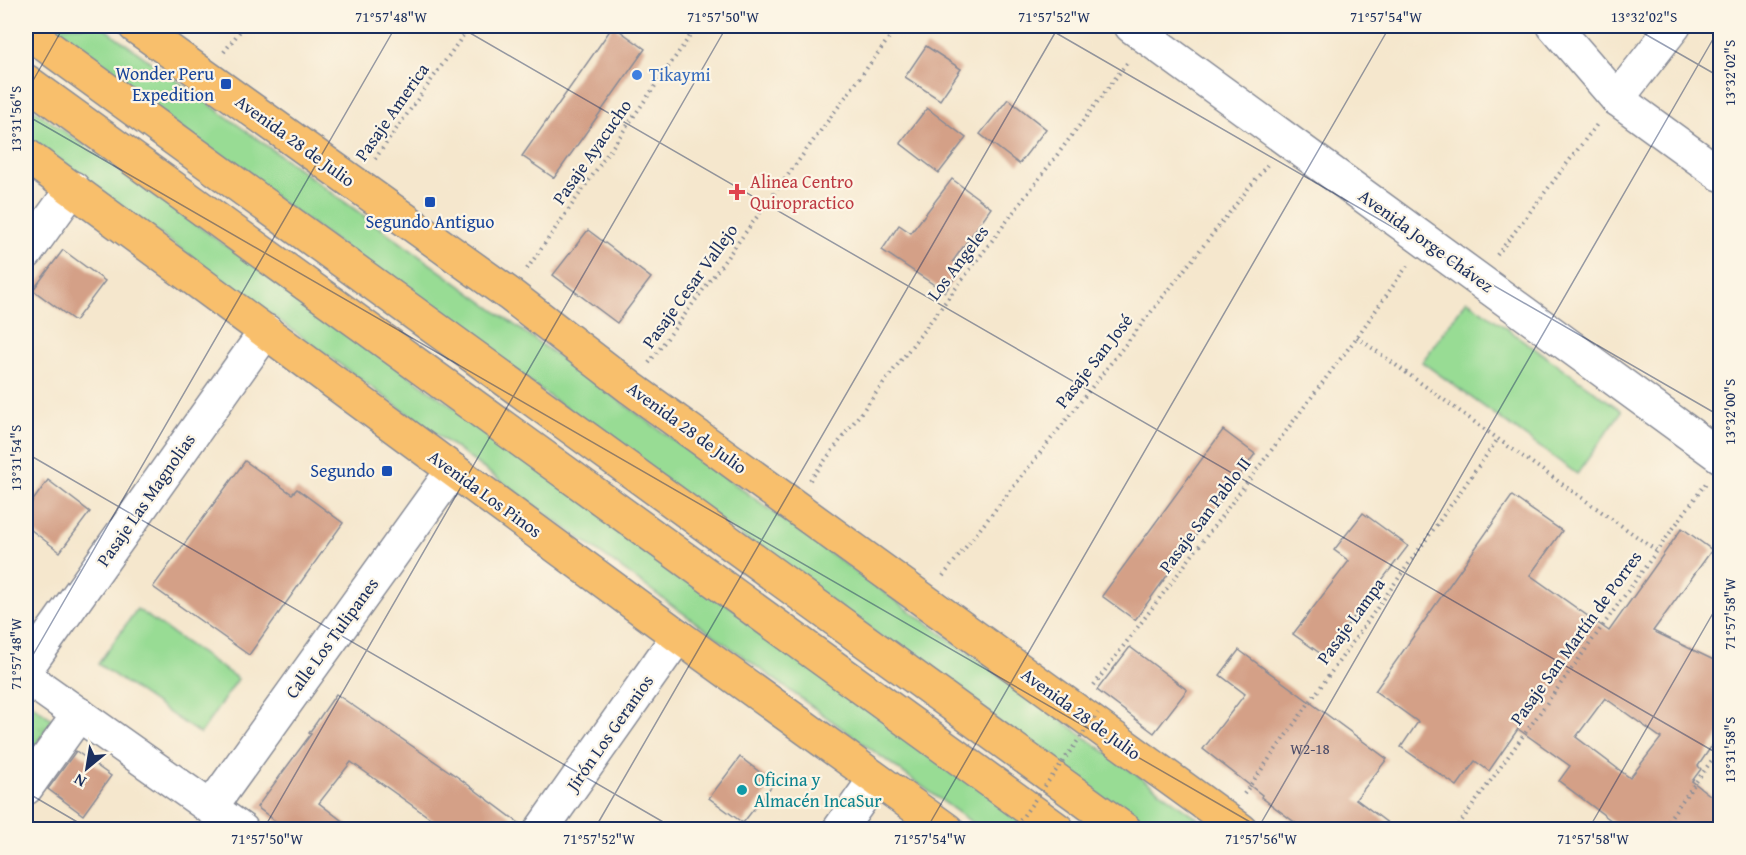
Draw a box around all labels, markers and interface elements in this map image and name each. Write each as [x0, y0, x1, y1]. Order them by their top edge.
text: 71°57'48"W [355, 6, 427, 27]
text: 71°57'50"W [687, 6, 759, 27]
text: 71°57'52"W [1018, 6, 1090, 27]
text: 71°57'54"W [1350, 6, 1422, 27]
text: 13°32'02"S [1611, 6, 1677, 27]
text: 13°32'02"S [1719, 40, 1740, 106]
street label: Pasaje America [348, 57, 436, 166]
place label: Wonder Peru Expedition [115, 60, 214, 108]
place label: Tikaymi [649, 61, 711, 88]
marker: Tikaymi [630, 68, 644, 82]
marker: Wonder Peru Expedition [219, 77, 233, 91]
text: 13°31'56"S [5, 86, 26, 152]
street label: Avenida 28 de Julio [230, 88, 361, 193]
street label: Pasaje Ayacucho [545, 94, 638, 210]
place label: Alinea Centro Quiropractico [750, 168, 854, 216]
street label: Avenida Jorge Chávez [1353, 182, 1500, 299]
marker: Alinea Centro Quiropractico [728, 183, 746, 201]
marker: Segundo Antiguo [423, 195, 437, 209]
place label: Segundo Antiguo [365, 208, 495, 235]
street label: Pasaje Cesar Vallejo [635, 218, 744, 354]
street label: Los Angeles [920, 219, 995, 306]
street label: Pasaje San José [1048, 308, 1139, 413]
street label: Avenida 28 de Julio [622, 375, 753, 480]
text: 13°32'00"S [1719, 379, 1740, 445]
text: 13°31'54"S [5, 425, 26, 491]
street label: Pasaje Las Magnolias [90, 428, 202, 572]
street label: Avenida Los Pinos [423, 443, 548, 544]
street label: Pasaje San Pablo II [1152, 451, 1257, 578]
place label: Segundo [310, 457, 375, 484]
marker: Segundo [380, 464, 394, 478]
street label: Pasaje San Martín de Porres [1503, 545, 1648, 730]
street label: Pasaje Lampa [1310, 571, 1392, 670]
street label: Calle Los Tulipanes [278, 572, 385, 704]
text: 71°57'58"W [1719, 578, 1740, 650]
text: 71°57'48"W [5, 618, 26, 690]
street label: Avenida 28 de Julio [1016, 661, 1147, 766]
street label: Jirón Los Geranios [558, 669, 660, 798]
text: 13°31'58"S [1719, 717, 1740, 783]
north arrow [57, 738, 117, 798]
house number: W2-18 [1290, 738, 1330, 759]
place label: Oficina y Almacén IncaSur [754, 766, 882, 814]
text: N [69, 768, 90, 794]
marker: Oficina y Almacén IncaSur [735, 783, 749, 797]
text: 71°57'50"W [231, 828, 303, 849]
text: 71°57'52"W [563, 828, 635, 849]
text: 71°57'54"W [894, 828, 966, 849]
text: 71°57'56"W [1225, 828, 1297, 849]
text: 71°57'58"W [1557, 828, 1629, 849]

